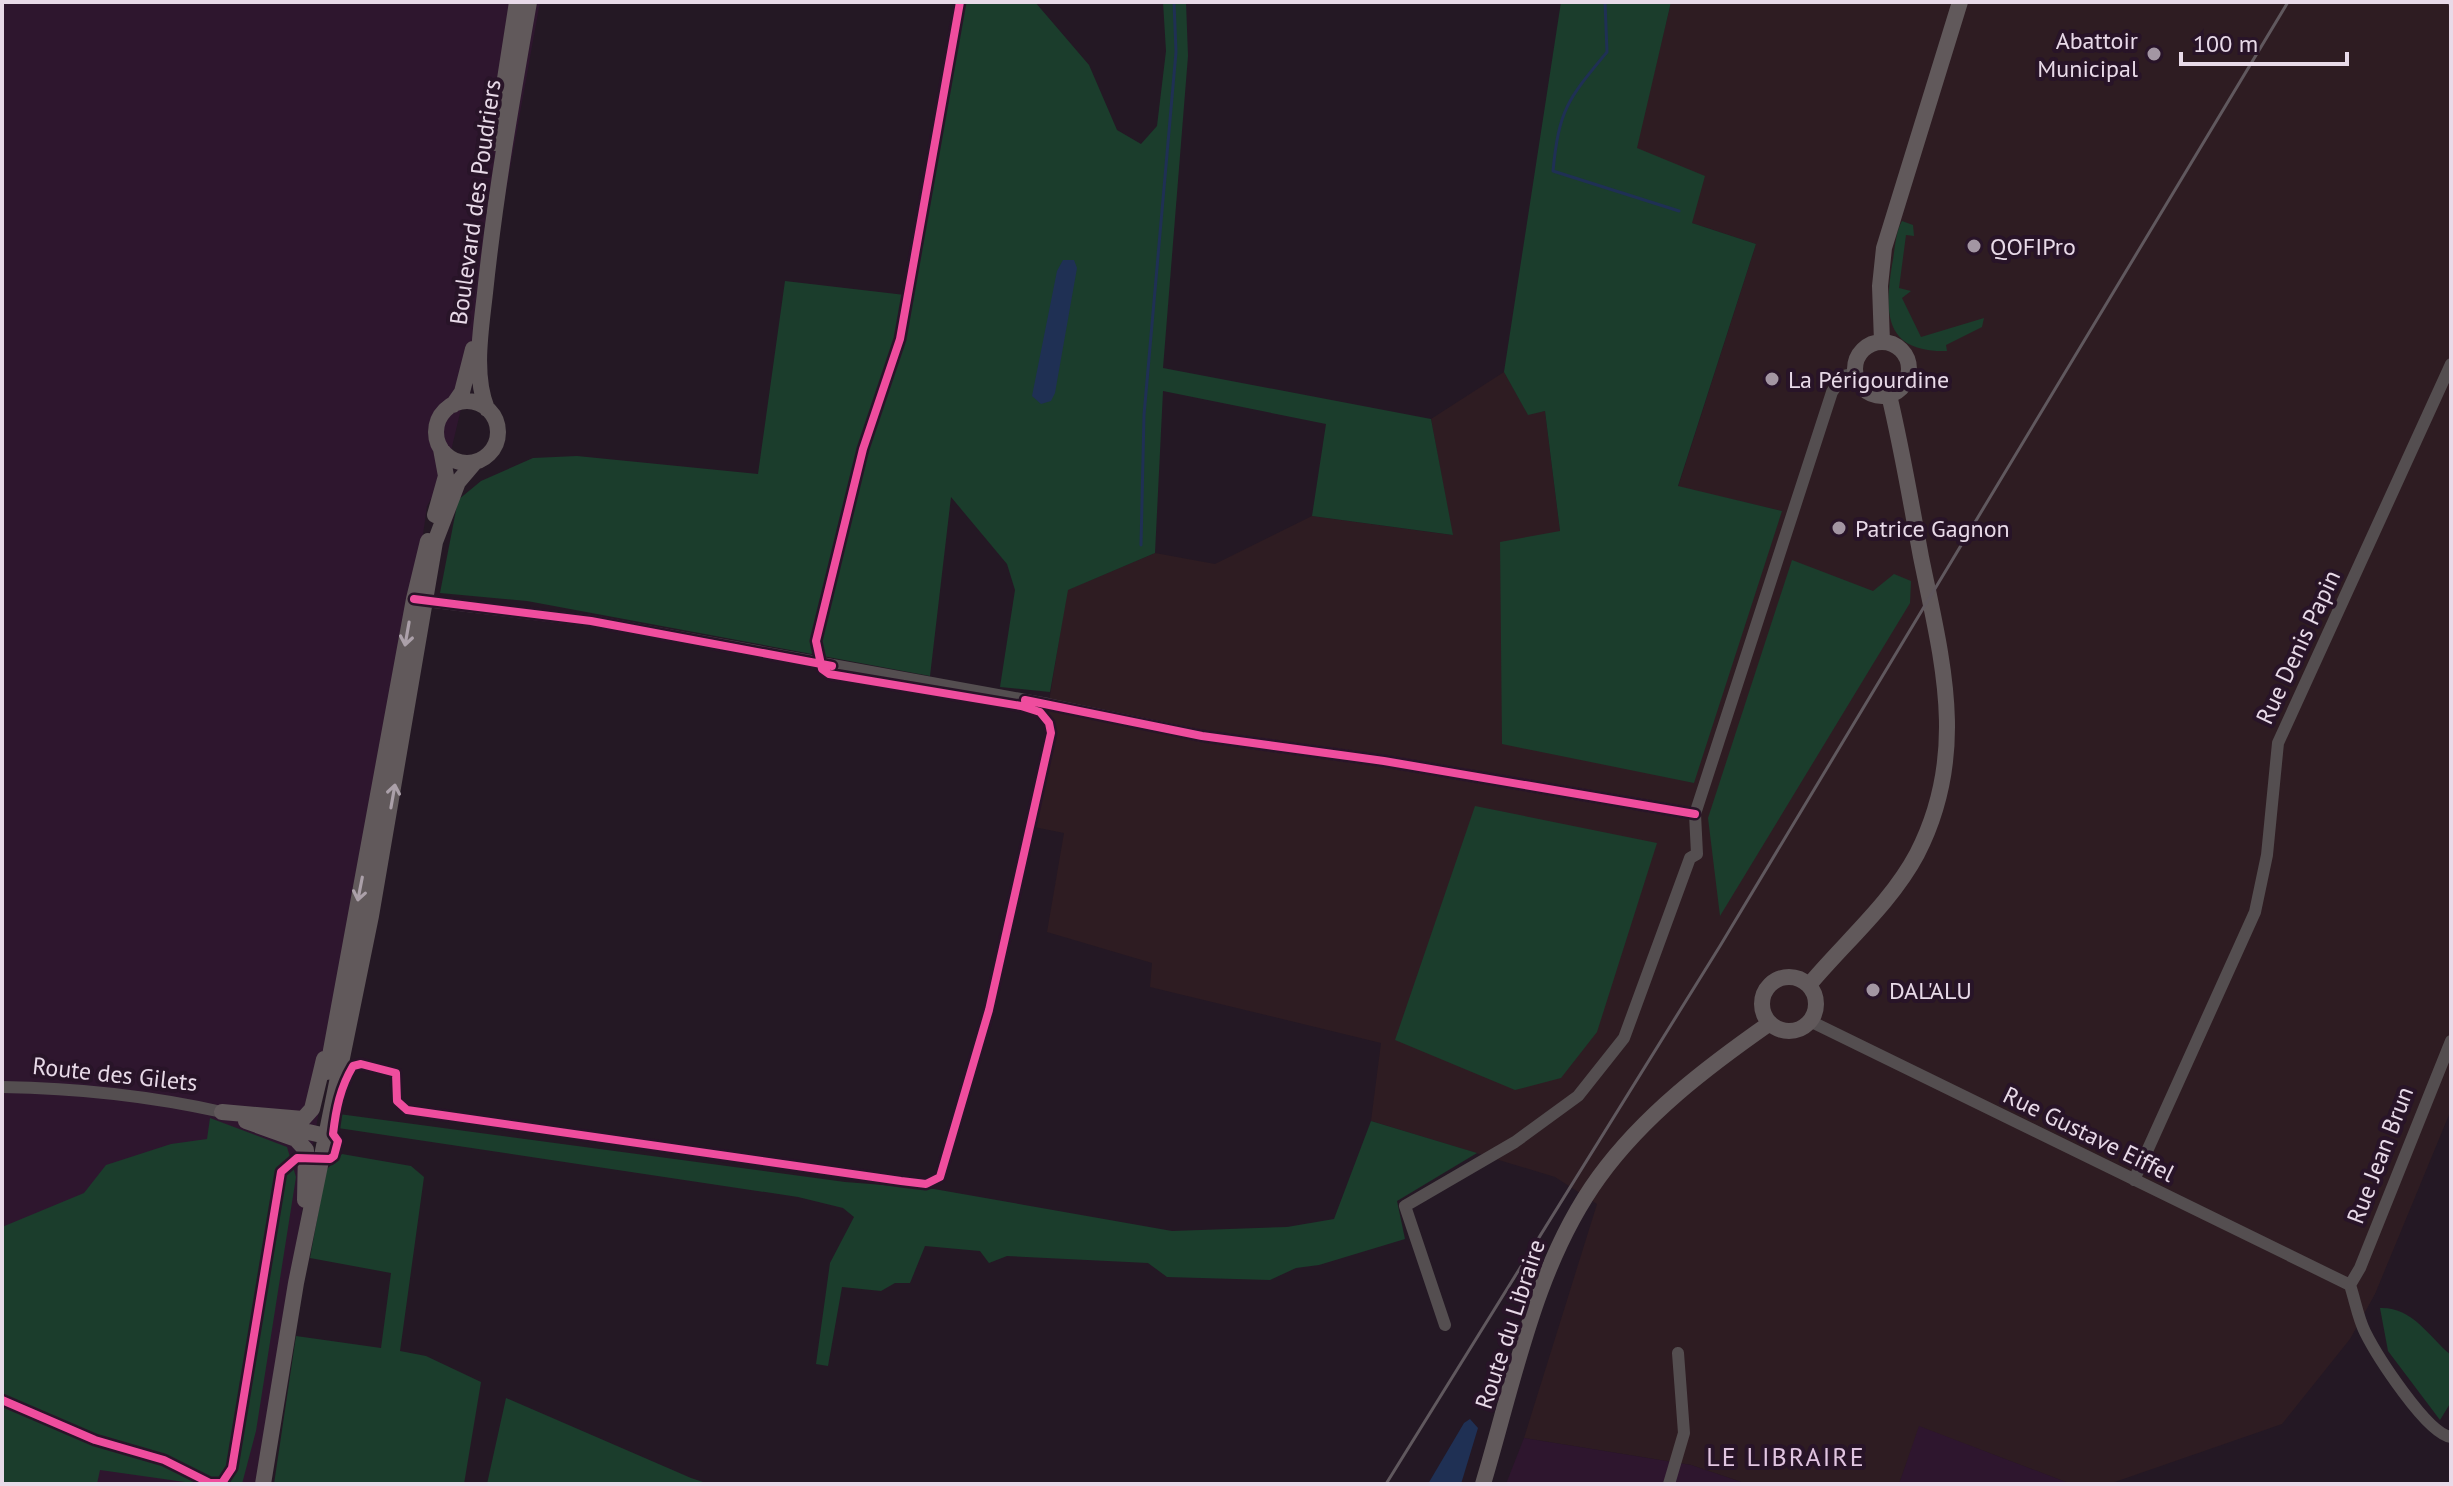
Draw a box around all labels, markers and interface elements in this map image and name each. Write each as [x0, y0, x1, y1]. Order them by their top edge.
scale bar [2181, 16, 2347, 66]
place label: Abattoir Municipal [2037, 25, 2138, 84]
text: 100 m [2193, 28, 2258, 59]
marker: Abattoir Municipal [2145, 45, 2163, 63]
street label: Boulevard des Poudriers [442, 77, 508, 327]
place label: QOFIPro [1990, 231, 2076, 262]
marker: QOFIPro [1965, 237, 1983, 255]
place label: La Périgourdine [1788, 364, 1949, 395]
marker: La Périgourdine [1763, 370, 1781, 388]
place label: Patrice Gagnon [1855, 513, 2010, 544]
marker: Patrice Gagnon [1830, 519, 1848, 537]
street label: Rue Denis Papin [2249, 565, 2347, 729]
one-way arrow [399, 621, 414, 646]
one-way arrow [386, 784, 401, 809]
one-way arrow [352, 876, 367, 902]
place label: DAL'ALU [1889, 975, 1972, 1006]
marker: DAL'ALU [1864, 981, 1882, 999]
street label: Route des Gilets [31, 1050, 199, 1098]
street label: Rue Gustave Eiffel [1998, 1079, 2180, 1189]
street label: Rue Jean Brun [2340, 1082, 2420, 1228]
street label: Route du Libraire [1468, 1235, 1552, 1413]
district label: LE LIBRAIRE [1706, 1440, 1866, 1473]

